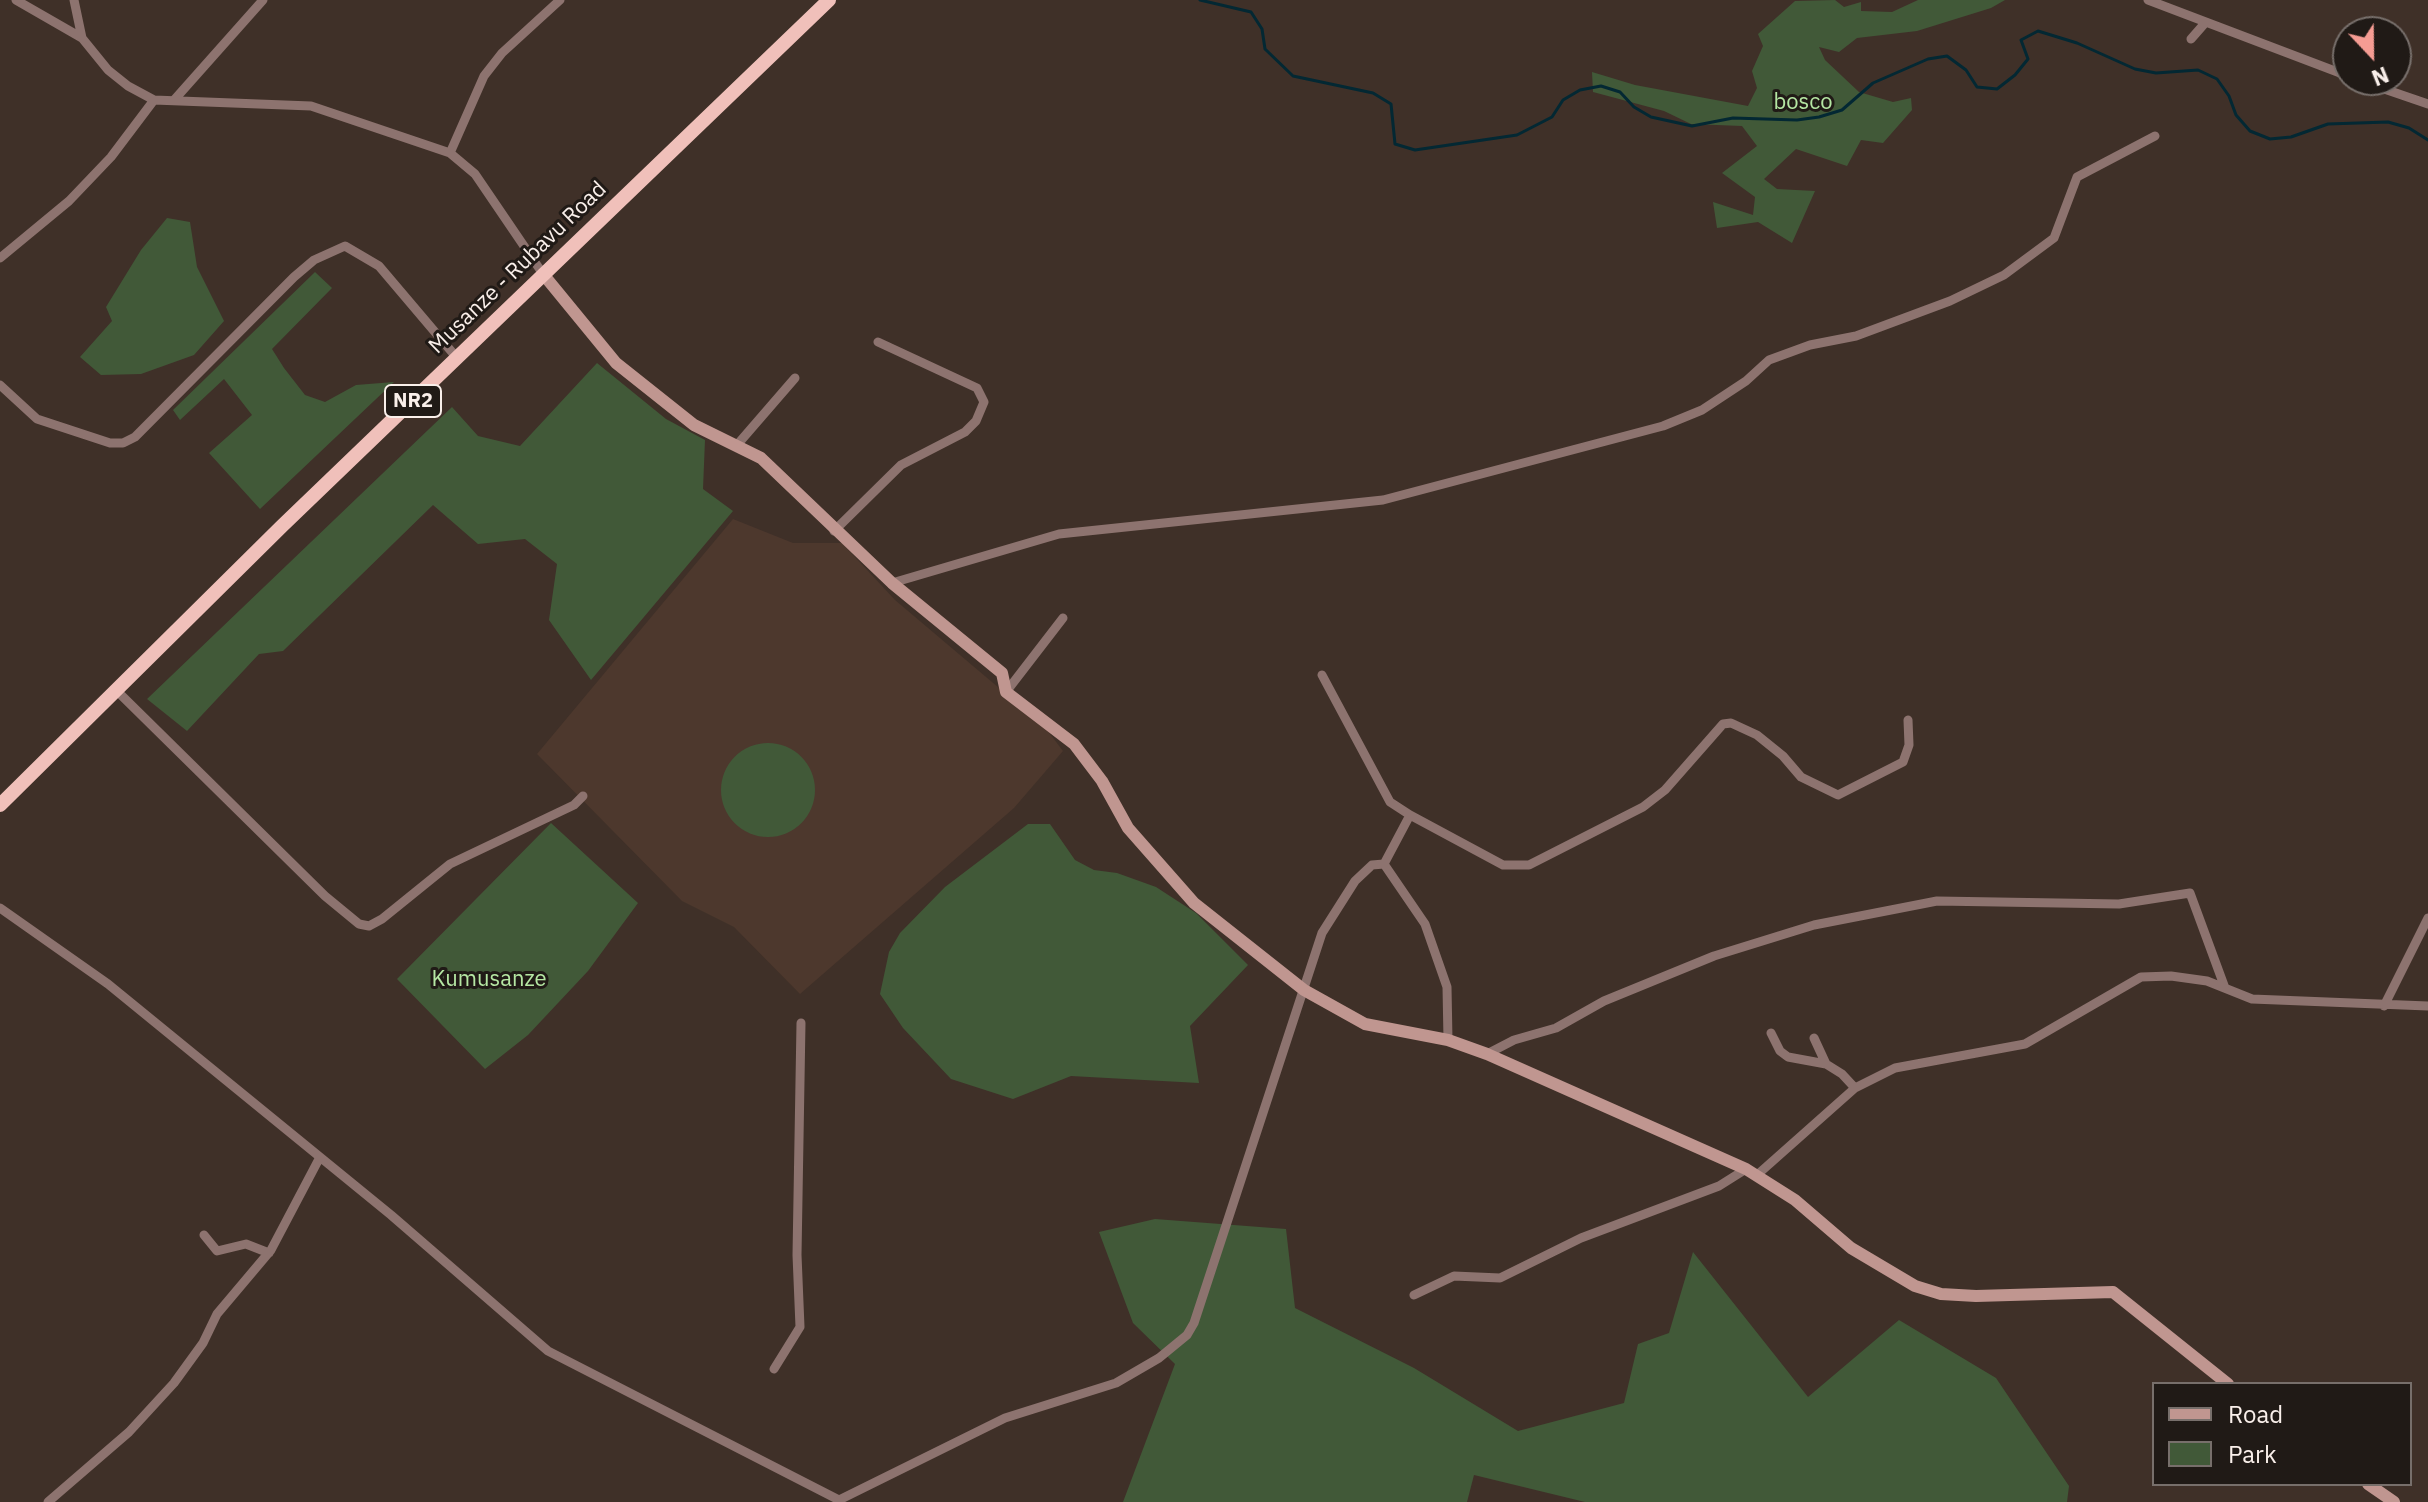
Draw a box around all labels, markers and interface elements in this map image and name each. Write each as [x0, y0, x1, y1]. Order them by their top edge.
north arrow [2332, 16, 2412, 96]
text: N [2368, 60, 2393, 93]
park label: bosco [1773, 90, 1833, 116]
street label: Musanze - Rubavu Road [424, 176, 612, 360]
road number: NR2 [385, 385, 441, 417]
park label: Kumusanze [432, 967, 546, 993]
legend [2152, 1382, 2412, 1486]
text: Road [2228, 1398, 2283, 1430]
text: Park [2228, 1438, 2277, 1470]

